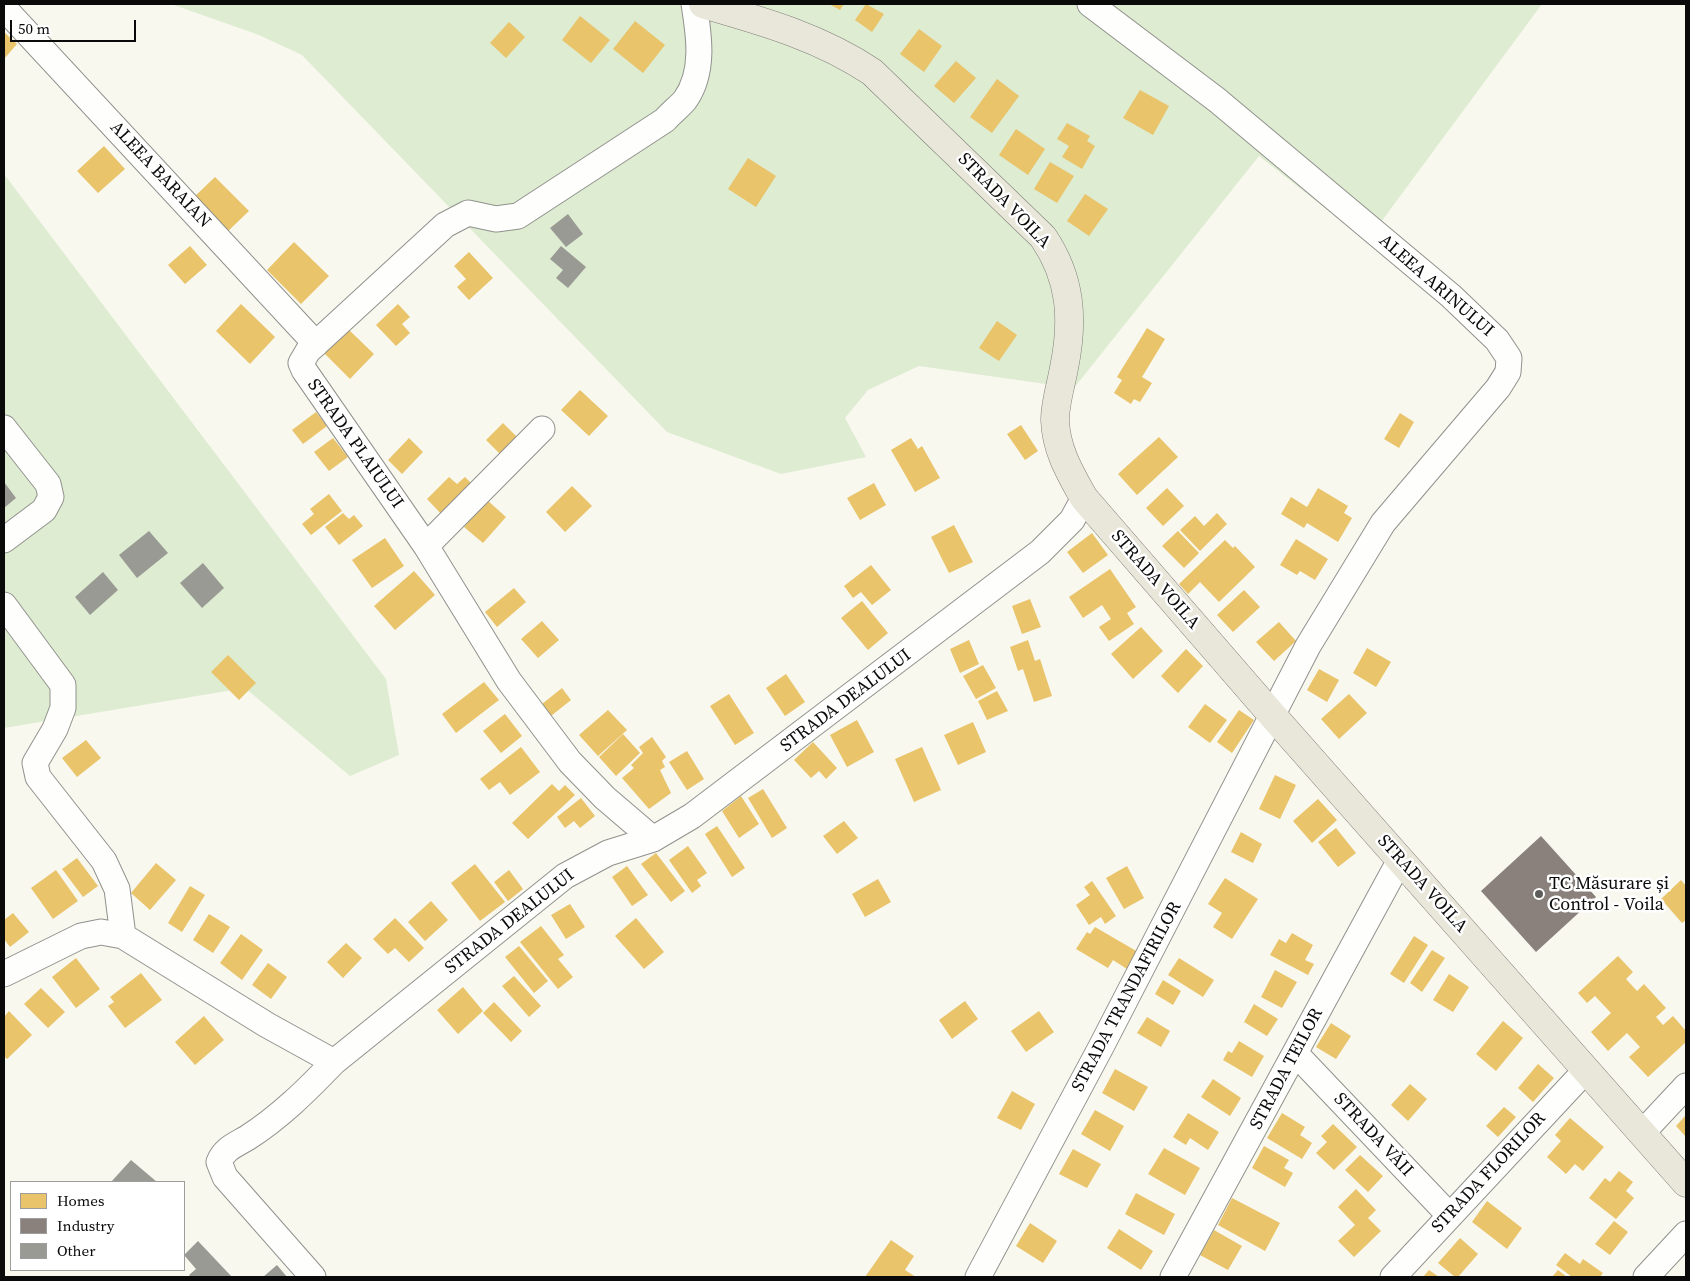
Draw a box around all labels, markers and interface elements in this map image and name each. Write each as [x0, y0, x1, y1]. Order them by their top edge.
scale bar [12, 10, 139, 42]
text: 50 m [18, 18, 50, 39]
street label: ALEEA BARAIAN [105, 117, 215, 233]
street label: STRADA VOILA [953, 149, 1055, 253]
street label: ALEEA ARINULUI [1374, 230, 1498, 342]
street label: STRADA PLAIULUI [302, 375, 408, 513]
street label: STRADA VOILA [1106, 526, 1204, 634]
street label: STRADA DEALULUI [776, 645, 916, 757]
street label: STRADA VOILA [1372, 831, 1472, 937]
street label: STRADA DEALULUI [441, 865, 579, 979]
place label: TC Măsurare și Control - Voila [1549, 873, 1669, 916]
marker: TC Măsurare și Control - Voila [1533, 888, 1545, 900]
street label: STRADA TRANDAFIRILOR [1068, 898, 1186, 1096]
street label: STRADA TEILOR [1246, 1005, 1328, 1133]
street label: STRADA VĂII [1329, 1089, 1417, 1181]
street label: STRADA FLORILOR [1428, 1108, 1550, 1238]
legend [10, 1181, 185, 1271]
text: Homes [57, 1190, 104, 1211]
text: Industry [57, 1215, 114, 1236]
text: Other [57, 1240, 96, 1261]

